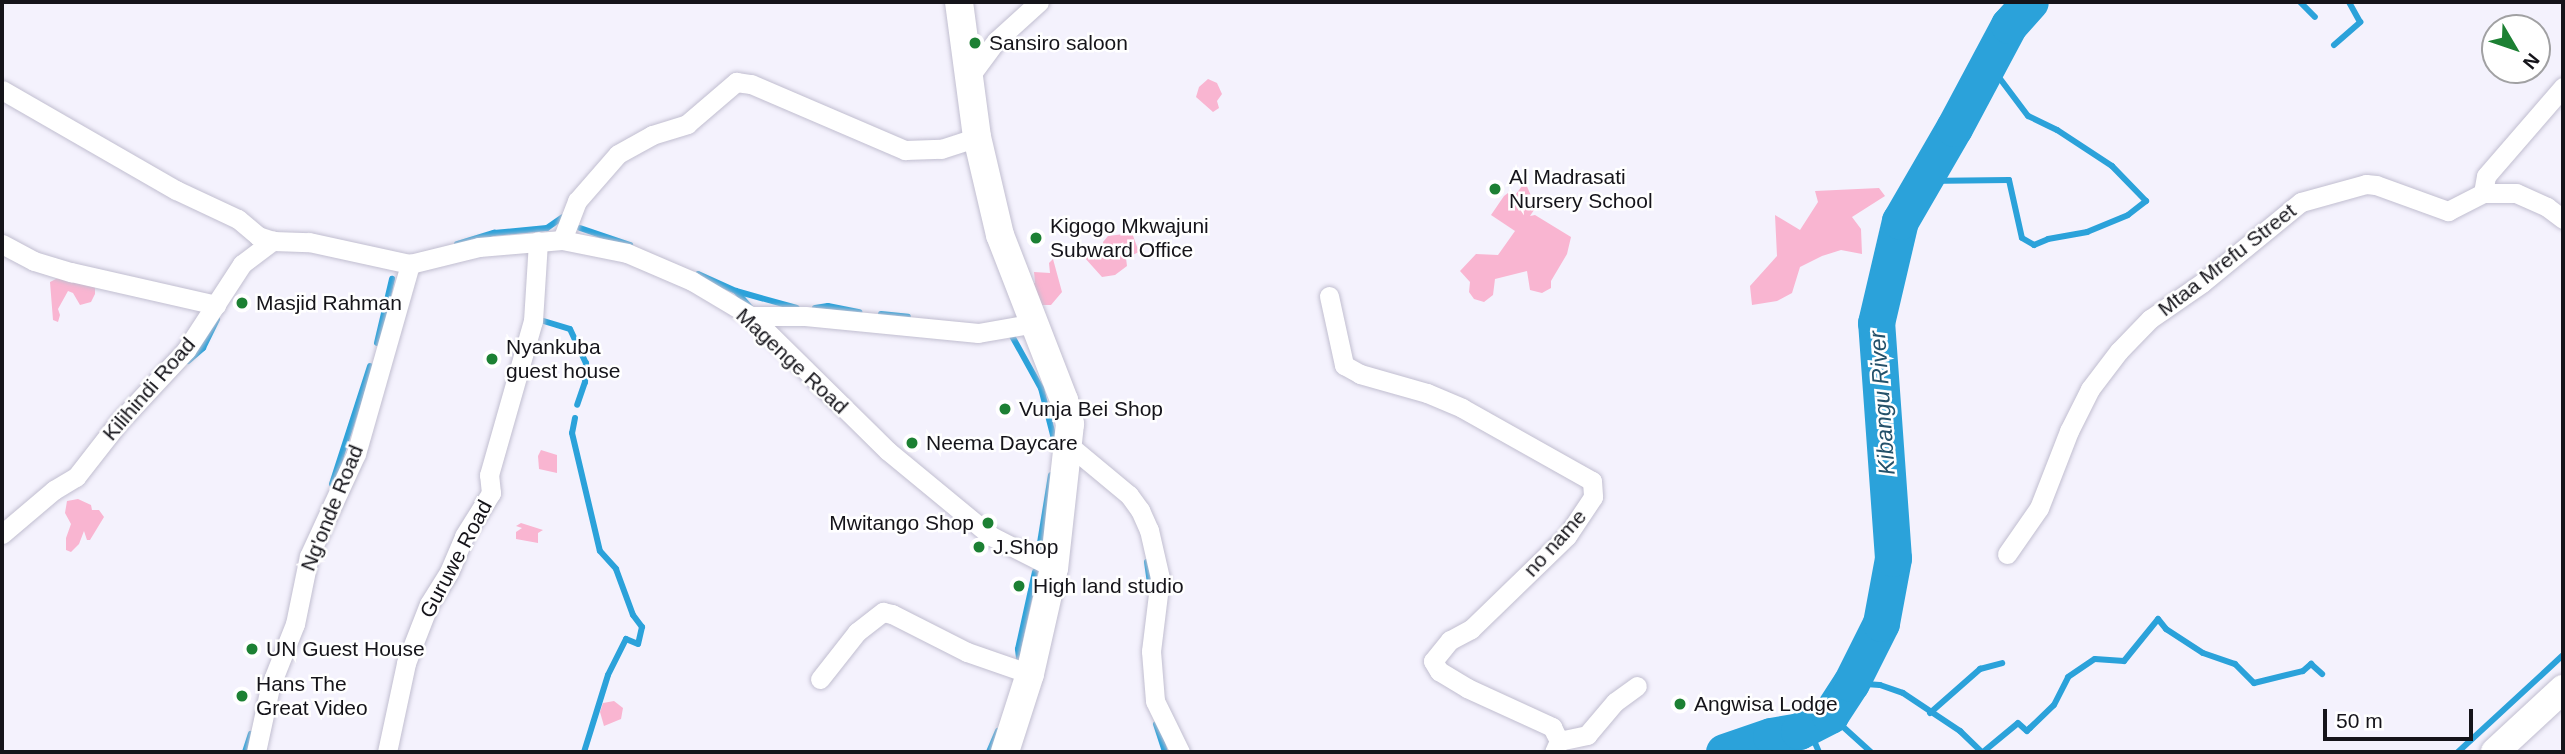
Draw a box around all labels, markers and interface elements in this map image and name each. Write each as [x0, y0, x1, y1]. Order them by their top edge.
north arrow [2481, 14, 2551, 84]
place label: Sansiro saloon [989, 30, 1128, 56]
marker: Sansiro saloon [967, 35, 983, 51]
text: N [2519, 49, 2544, 73]
place label: Al Madrasati Nursery School [1509, 164, 1653, 214]
marker: Al Madrasati Nursery School [1487, 181, 1503, 197]
street label: Mtaa Mrefu Street [2153, 198, 2301, 322]
place label: Kigogo Mkwajuni Subward Office [1050, 213, 1209, 263]
marker: Kigogo Mkwajuni Subward Office [1028, 230, 1044, 246]
place label: Masjid Rahman [256, 290, 402, 316]
marker: Masjid Rahman [234, 295, 250, 311]
street label: Magenge Road [731, 303, 853, 419]
water label: Kibangu River [1863, 330, 1901, 476]
street label: Kilihindi Road [97, 332, 201, 446]
place label: Nyankuba guest house [506, 334, 620, 384]
marker: Nyankuba guest house [484, 351, 500, 367]
place label: Vunja Bei Shop [1019, 396, 1163, 422]
marker: Vunja Bei Shop [997, 401, 1013, 417]
place label: Neema Daycare [926, 430, 1078, 456]
marker: Neema Daycare [904, 435, 920, 451]
street label: Ng'onde Road [295, 441, 369, 575]
street label: Guruwe Road [414, 496, 498, 622]
street label: no name [1518, 504, 1592, 582]
place label: Mwitango Shop [829, 510, 974, 536]
marker: Mwitango Shop [980, 515, 996, 531]
place label: J.Shop [993, 534, 1058, 560]
marker: J.Shop [971, 539, 987, 555]
place label: High land studio [1033, 573, 1184, 599]
marker: High land studio [1011, 578, 1027, 594]
place label: UN Guest House [266, 636, 425, 662]
marker: UN Guest House [244, 641, 260, 657]
place label: Hans The Great Video [256, 671, 368, 721]
marker: Hans The Great Video [234, 688, 250, 704]
place label: Angwisa Lodge [1694, 691, 1838, 717]
scale bar [2327, 694, 2478, 738]
marker: Angwisa Lodge [1672, 696, 1688, 712]
text: 50 m [2336, 709, 2383, 732]

